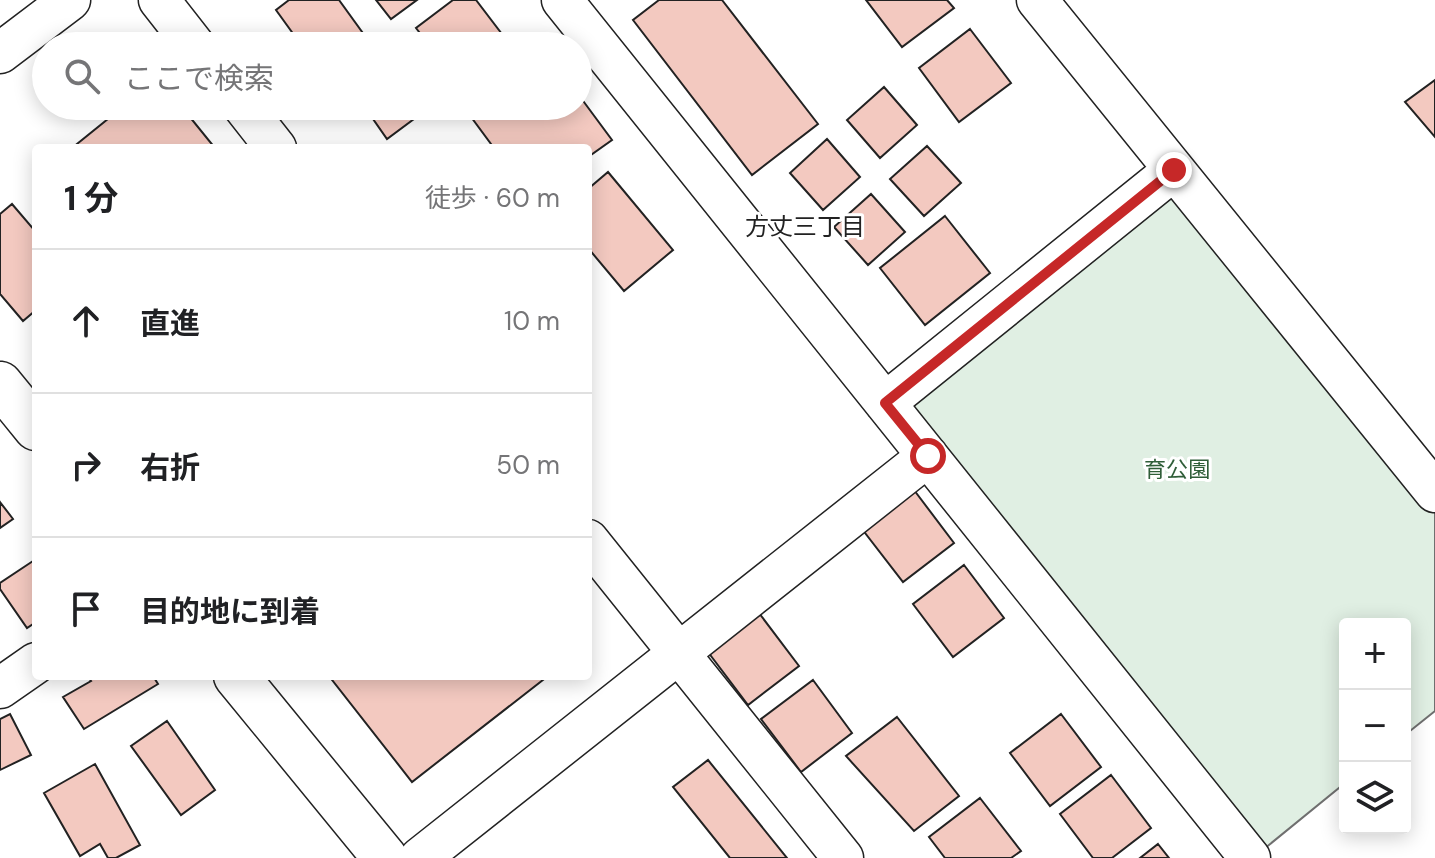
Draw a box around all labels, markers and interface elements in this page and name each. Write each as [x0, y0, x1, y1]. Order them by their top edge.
search box [32, 32, 592, 120]
icon: search [60, 54, 104, 98]
text: ここで検索 [124, 59, 274, 98]
route end [1156, 152, 1192, 188]
text: 1 分 [64, 176, 118, 221]
text: 徒歩 · 60 m [425, 181, 560, 215]
district label: 方丈三丁目 [745, 211, 865, 242]
icon: ahead [64, 299, 108, 343]
text: 直進 [140, 304, 200, 343]
text: 10 m [504, 304, 560, 338]
route start [910, 438, 946, 474]
icon: right [64, 443, 108, 487]
text: 右折 [140, 448, 200, 487]
text: 50 m [496, 448, 560, 482]
park label: 育公園 [1144, 455, 1210, 484]
icon: arrive [64, 587, 108, 631]
text: 目的地に到着 [140, 592, 320, 631]
map controls [1339, 618, 1411, 834]
button: + [1339, 618, 1411, 690]
button: − [1339, 690, 1411, 762]
button: layers [1339, 762, 1411, 834]

